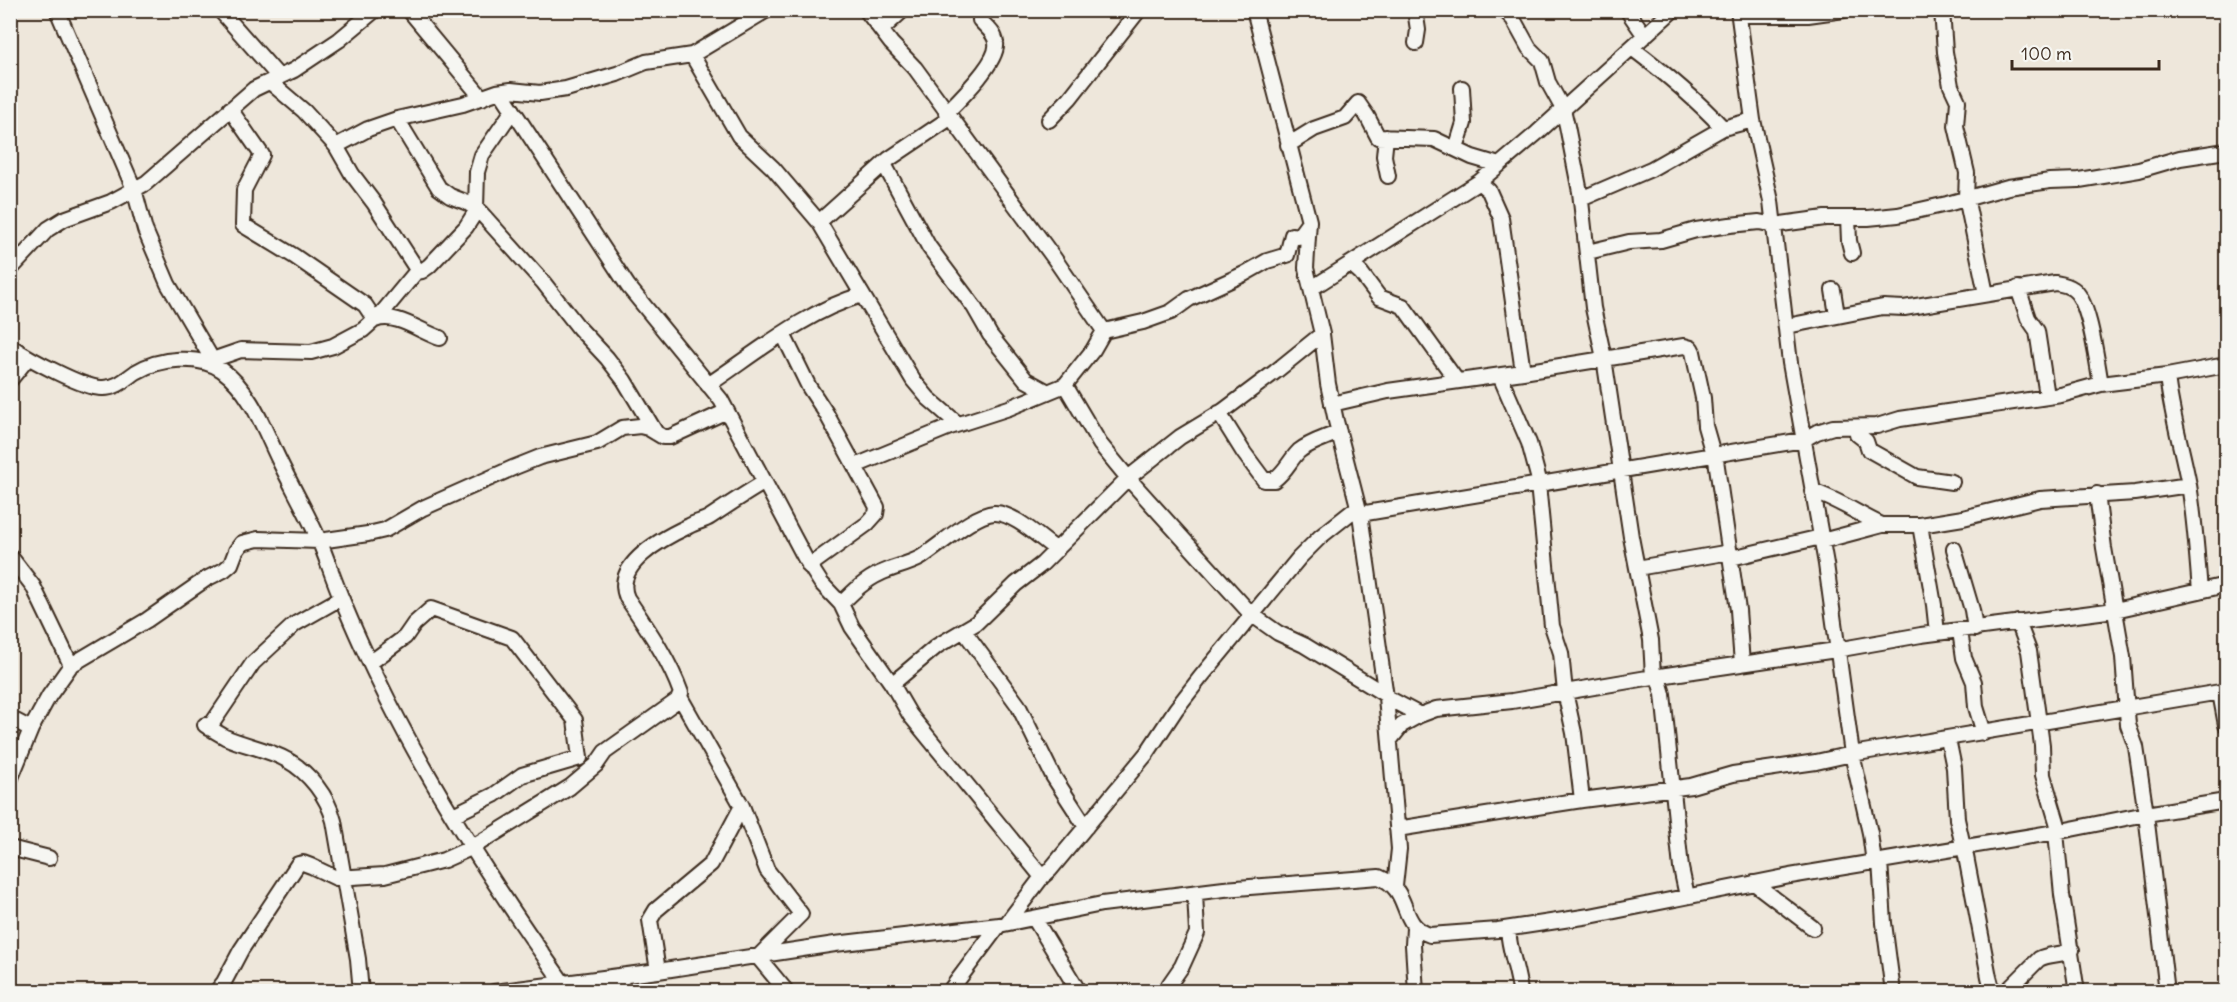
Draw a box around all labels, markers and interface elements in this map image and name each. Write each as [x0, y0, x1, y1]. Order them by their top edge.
scale bar [2012, 33, 2159, 71]
text: 100 m [2021, 42, 2072, 65]

